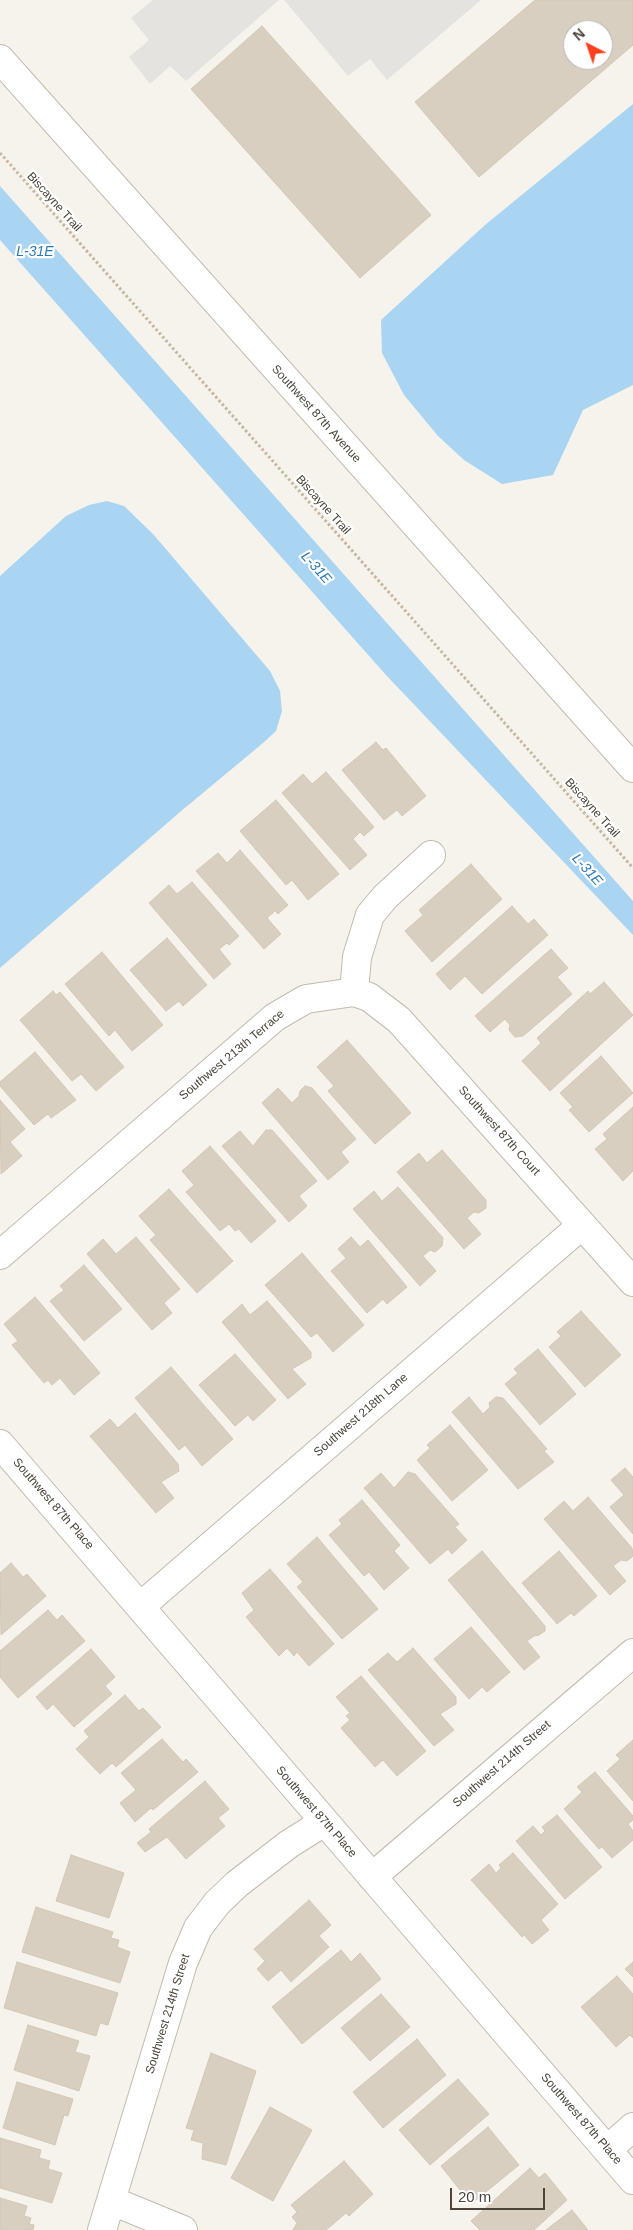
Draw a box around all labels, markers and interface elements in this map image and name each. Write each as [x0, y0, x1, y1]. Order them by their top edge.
north arrow [563, 20, 613, 70]
text: N [570, 25, 588, 44]
street label: Biscayne Trail [24, 169, 84, 235]
water label: L-31E [16, 244, 54, 260]
street label: Southwest 87th Avenue [268, 362, 364, 466]
street label: Biscayne Trail [293, 472, 353, 538]
water label: L-31E [297, 548, 335, 588]
street label: Biscayne Trail [562, 775, 622, 841]
water label: L-31E [568, 850, 606, 890]
street label: Southwest 213th Terrace [177, 1007, 287, 1103]
street label: Southwest 87th Court [455, 1083, 543, 1179]
street label: Southwest 218th Lane [311, 1370, 411, 1460]
street label: Southwest 87th Place [9, 1455, 97, 1553]
street label: Southwest 214th Street [450, 1718, 554, 1810]
street label: Southwest 87th Place [272, 1763, 360, 1861]
street label: Southwest 214th Street [143, 1952, 193, 2076]
street label: Southwest 87th Place [537, 2070, 625, 2168]
scale bar [453, 2178, 548, 2210]
text: 20 m [458, 2188, 491, 2205]

